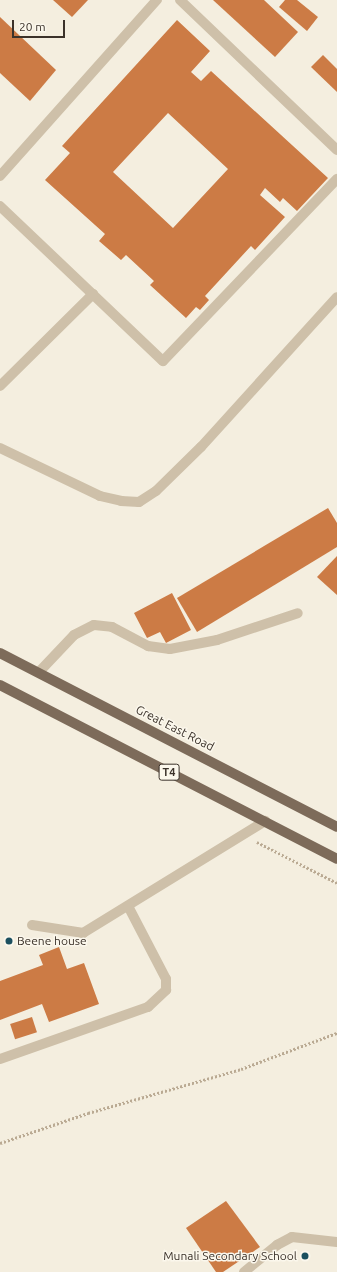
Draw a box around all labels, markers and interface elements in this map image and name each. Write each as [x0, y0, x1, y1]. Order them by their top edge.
scale bar [14, 12, 67, 38]
text: 20 m [19, 20, 46, 33]
street label: Great East Road [133, 702, 217, 754]
road number: T4 [158, 763, 180, 781]
place label: Beene house [17, 934, 87, 948]
marker: Beene house [4, 936, 14, 946]
place label: Munali Secondary School [163, 1249, 297, 1263]
marker: Munali Secondary School [300, 1251, 310, 1261]

